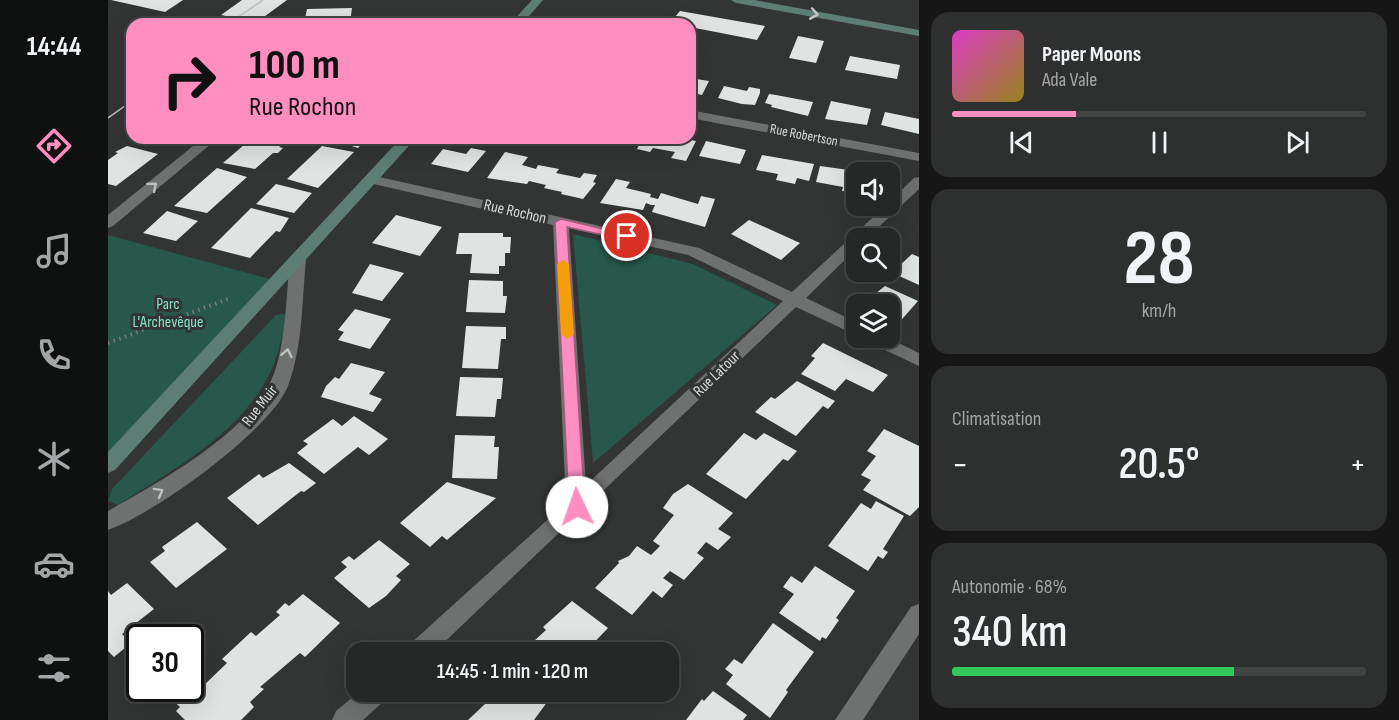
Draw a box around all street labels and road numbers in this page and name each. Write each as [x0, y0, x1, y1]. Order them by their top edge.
street label: Rue Robertson [769, 120, 839, 150]
street label: Rue Rochon [482, 196, 548, 228]
street label: Rue Latour [690, 347, 745, 401]
street label: Rue Muir [238, 381, 282, 430]

